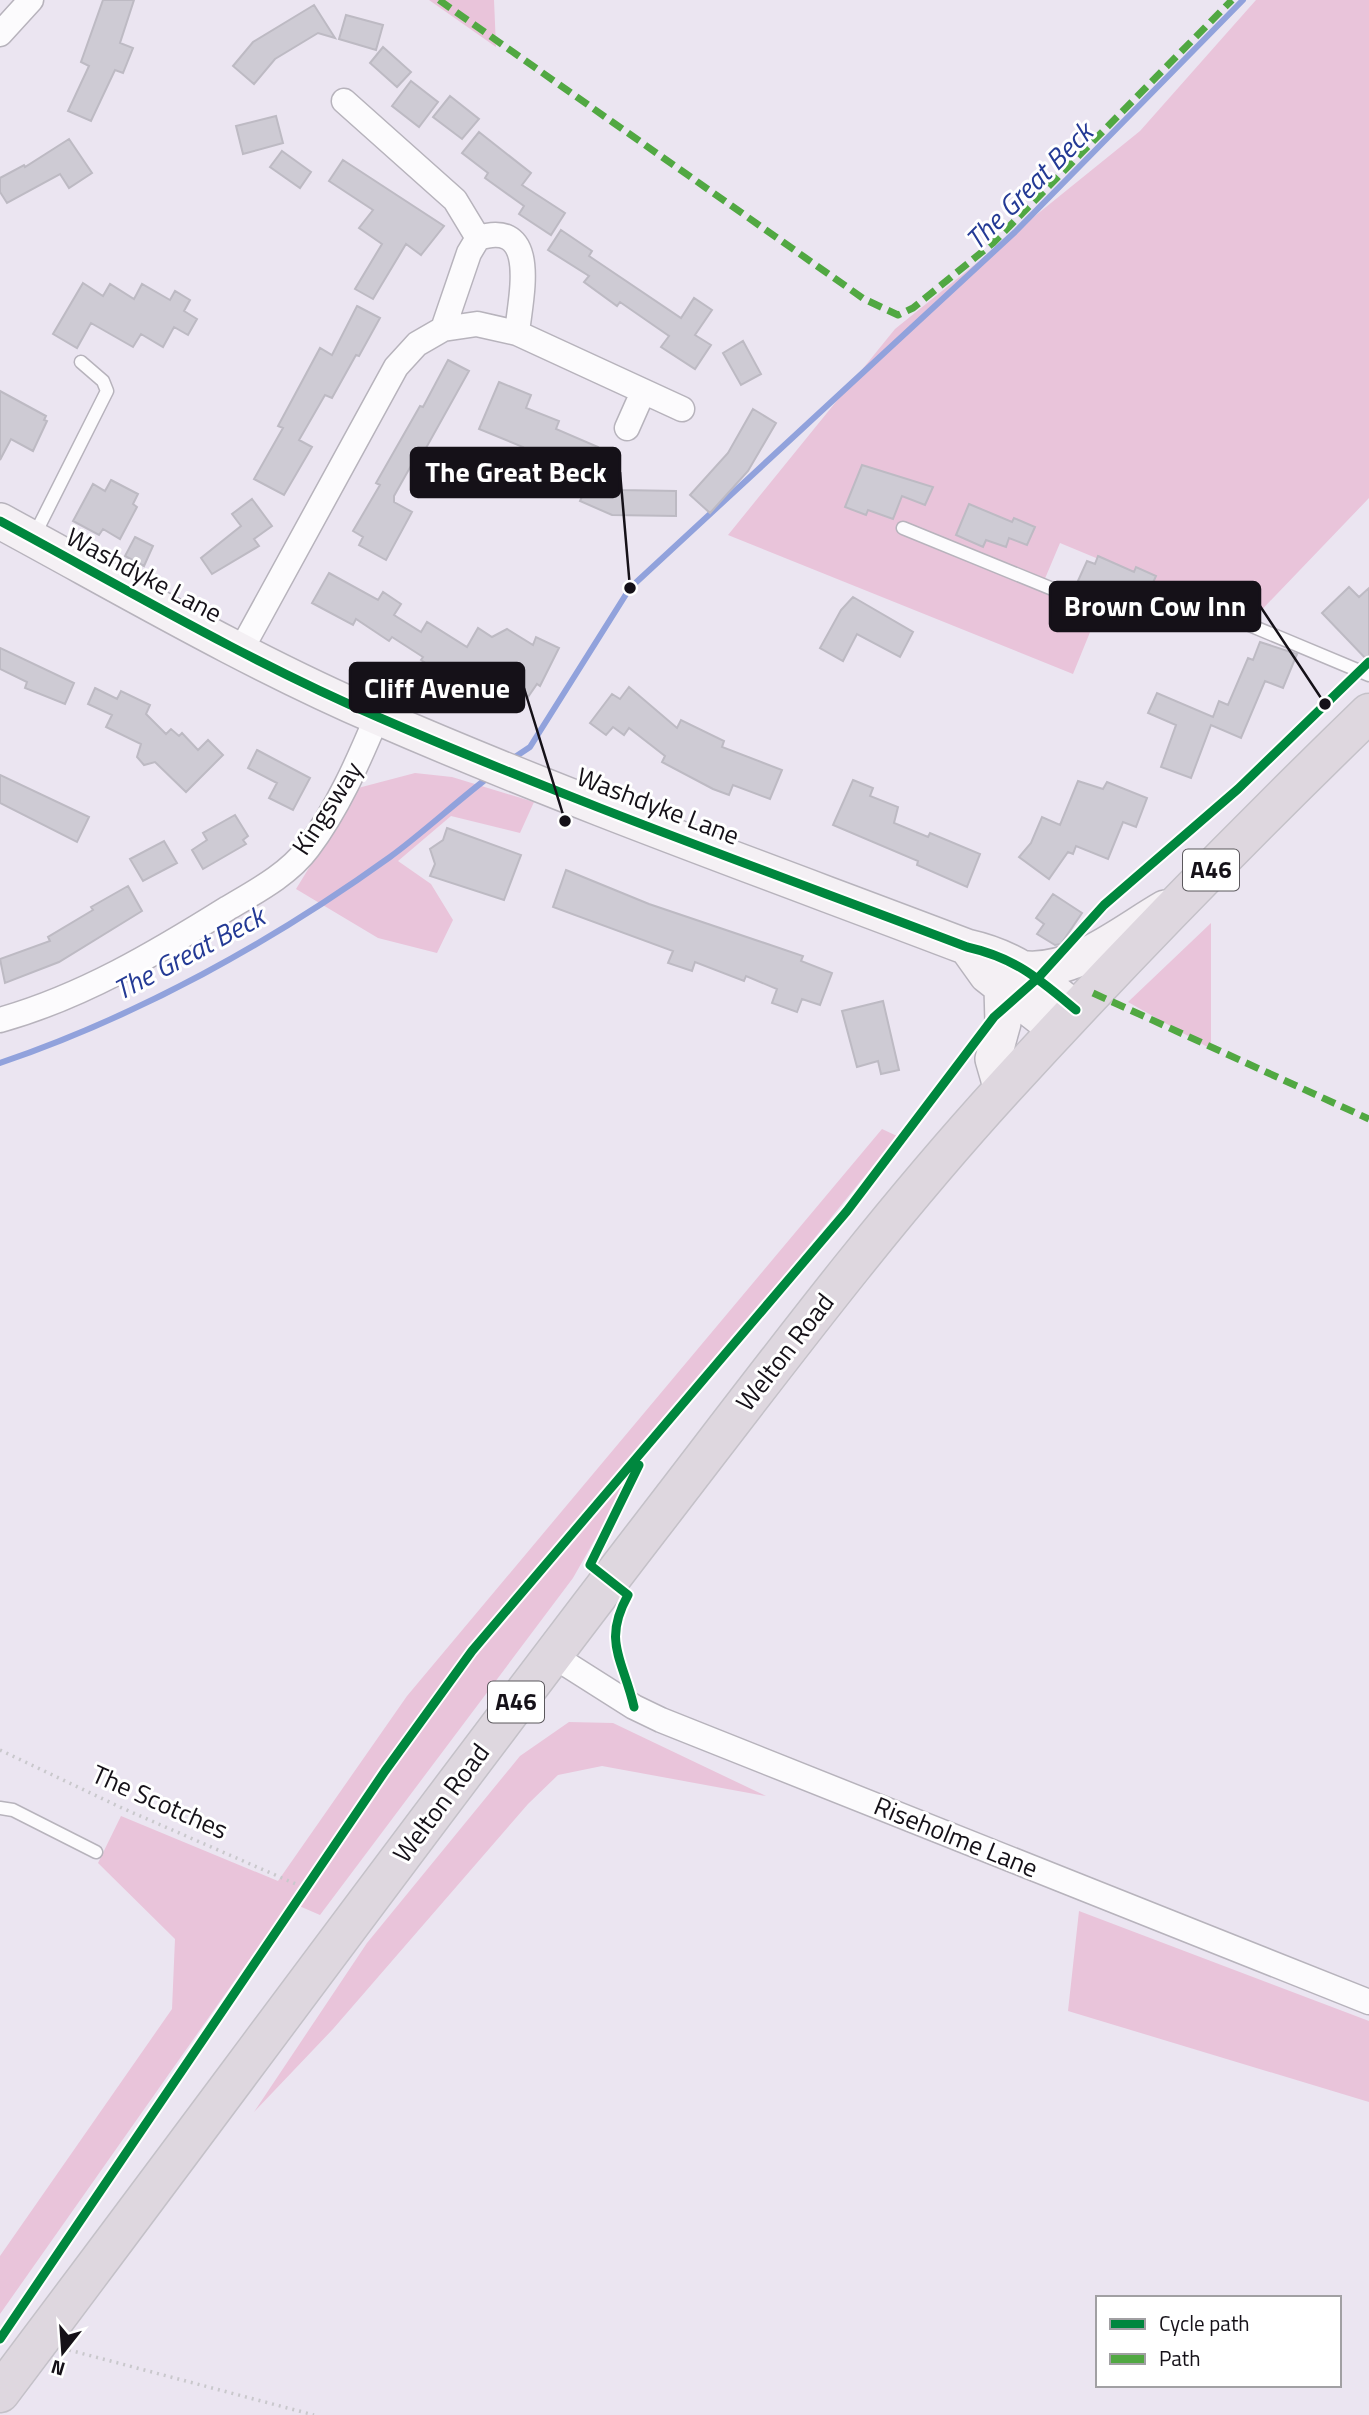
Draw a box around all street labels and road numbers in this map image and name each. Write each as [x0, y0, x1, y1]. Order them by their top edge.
street label: Washdyke Lane [59, 517, 229, 632]
street label: Kingsway [282, 753, 372, 862]
street label: Washdyke Lane [571, 757, 745, 854]
road number: A46 [1183, 850, 1239, 890]
street label: Welton Road [726, 1284, 843, 1419]
road number: A46 [488, 1682, 544, 1722]
street label: Welton Road [383, 1735, 498, 1871]
street label: The Scotches [86, 1754, 234, 1849]
street label: Riseholme Lane [868, 1786, 1044, 1887]

